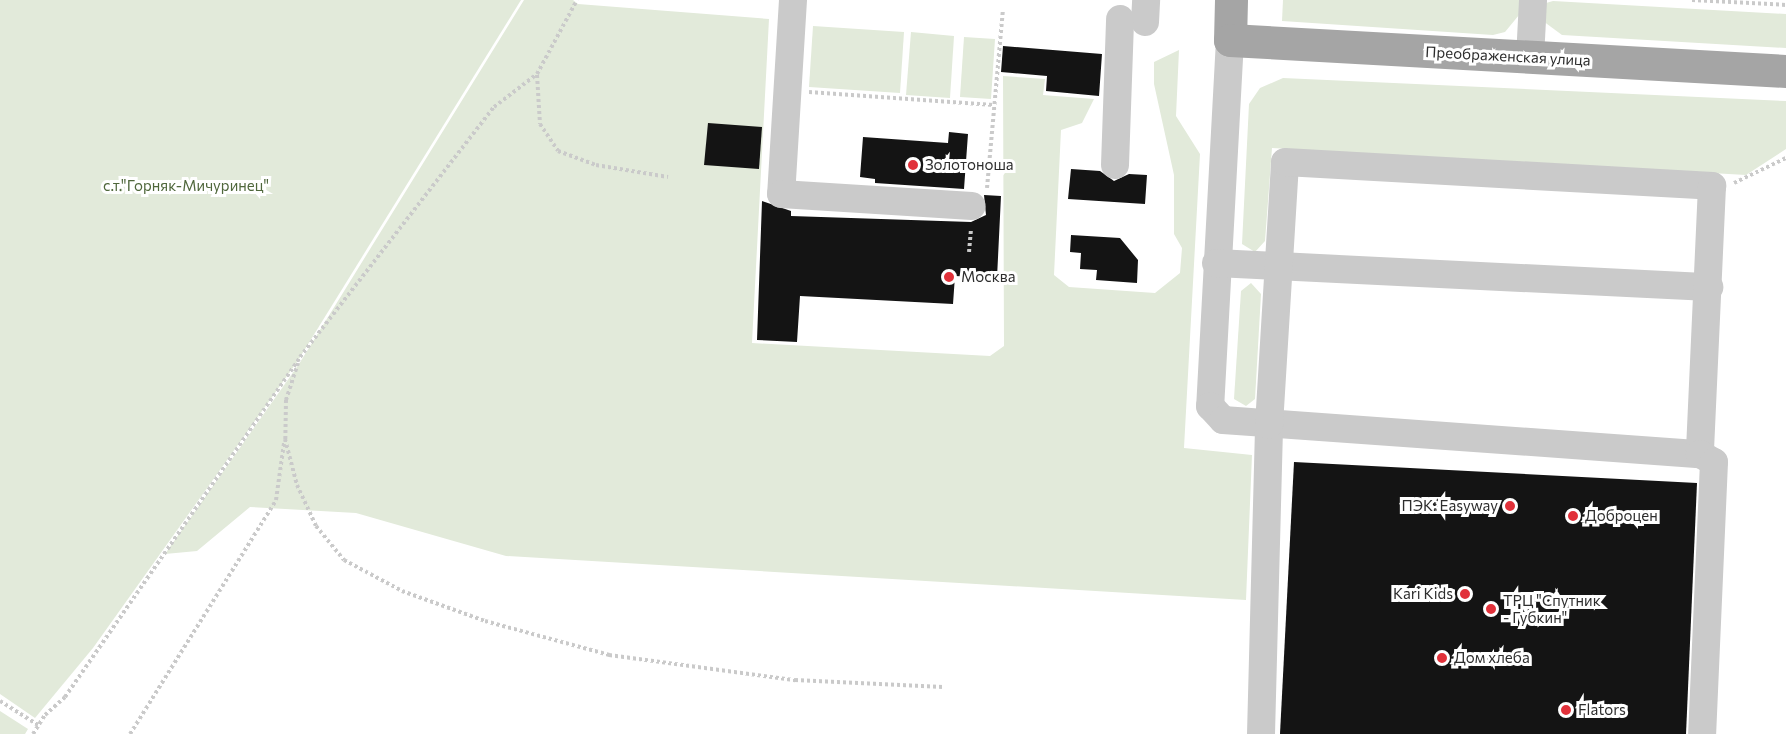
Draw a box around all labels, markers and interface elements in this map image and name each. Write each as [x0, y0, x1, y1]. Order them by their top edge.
street label: Преображенская улица [1425, 43, 1591, 69]
place label: Золотоноша [925, 156, 1014, 174]
marker: Золотоноша [906, 158, 920, 172]
park label: с.т."Горняк-Мичуринец" [103, 177, 269, 195]
place label: Москва [961, 268, 1015, 286]
marker: Москва [942, 270, 956, 284]
place label: ПЭК: Easyway [1402, 497, 1498, 515]
marker: ПЭК: Easyway [1503, 499, 1517, 513]
place label: Доброцен [1585, 507, 1658, 525]
marker: Доброцен [1566, 509, 1580, 523]
place label: Kari Kids [1393, 585, 1453, 603]
marker: Kari Kids [1458, 587, 1472, 601]
place label: ТРЦ "Спутник - Губкин" [1503, 591, 1601, 626]
marker: ТРЦ "Спутник - Губкин" [1484, 602, 1498, 616]
place label: Дом хлеба [1454, 649, 1530, 667]
marker: Дом хлеба [1435, 651, 1449, 665]
place label: Flators [1578, 701, 1626, 719]
marker: Flators [1559, 703, 1573, 717]

